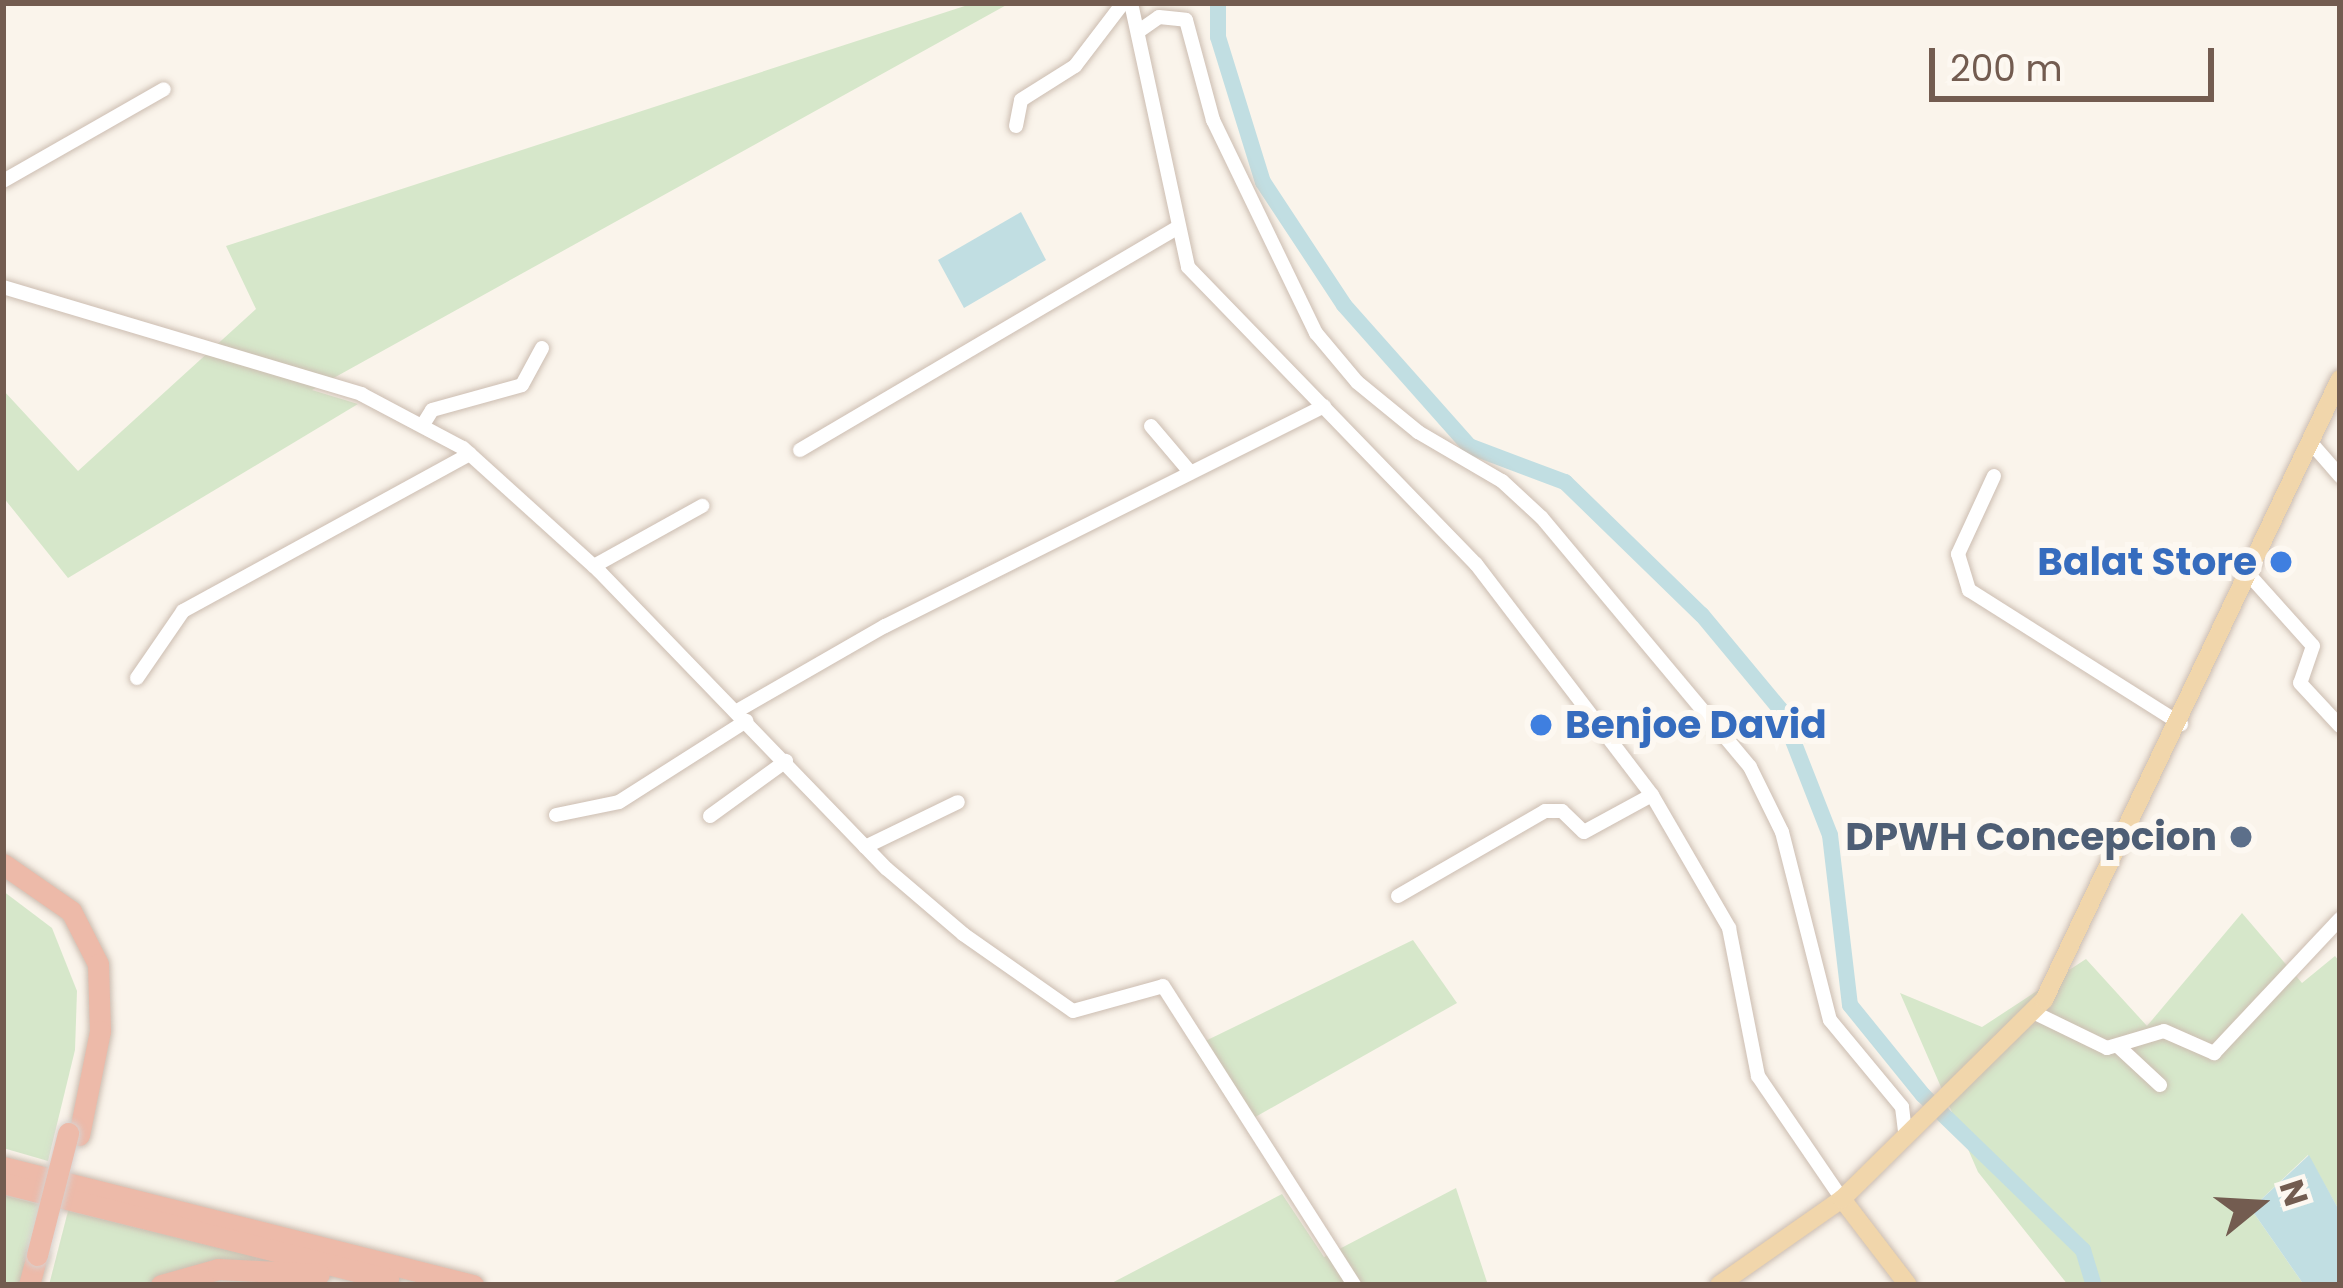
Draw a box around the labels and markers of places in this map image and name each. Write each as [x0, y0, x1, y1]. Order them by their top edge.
place label: Balat Store [2037, 539, 2257, 585]
marker: Balat Store [2268, 549, 2294, 575]
place label: Benjoe David [1565, 702, 1827, 748]
marker: Benjoe David [1528, 712, 1554, 738]
place label: DPWH Concepcion [1845, 814, 2217, 860]
marker: DPWH Concepcion [2228, 824, 2254, 850]

